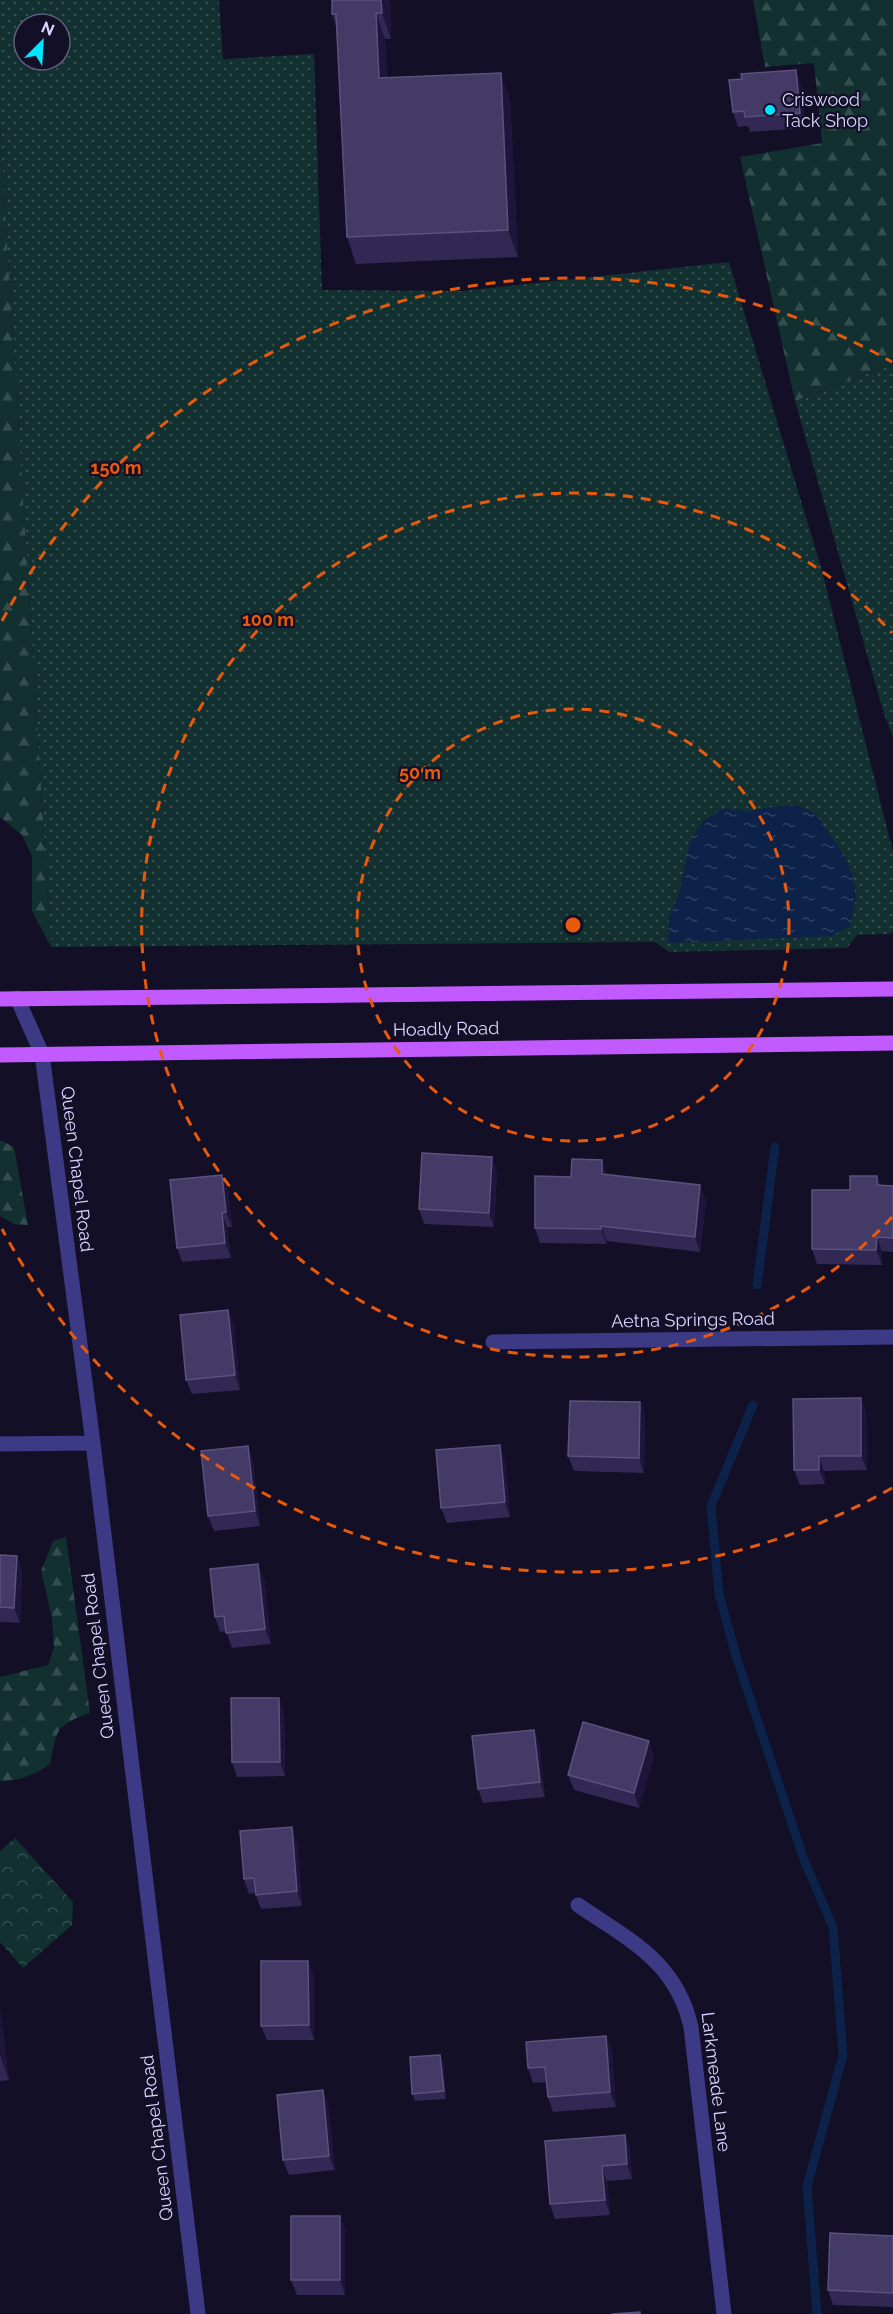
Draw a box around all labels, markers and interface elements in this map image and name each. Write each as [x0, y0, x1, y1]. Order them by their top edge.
north arrow [12, 12, 72, 72]
text: N [38, 18, 57, 40]
place label: Criswood Tack Shop [782, 89, 868, 131]
marker: Criswood Tack Shop [763, 103, 777, 117]
text: 150 m [91, 457, 142, 478]
text: 100 m [242, 609, 294, 630]
text: 50 m [399, 762, 441, 783]
centre of rings [563, 915, 583, 935]
street label: Hoadly Road [393, 1017, 499, 1040]
street label: Queen Chapel Road [57, 1085, 98, 1253]
street label: Aetna Springs Road [611, 1308, 775, 1331]
street label: Queen Chapel Road [77, 1572, 118, 1740]
street label: Larkmeade Lane [697, 2011, 736, 2154]
street label: Queen Chapel Road [136, 2054, 177, 2222]

